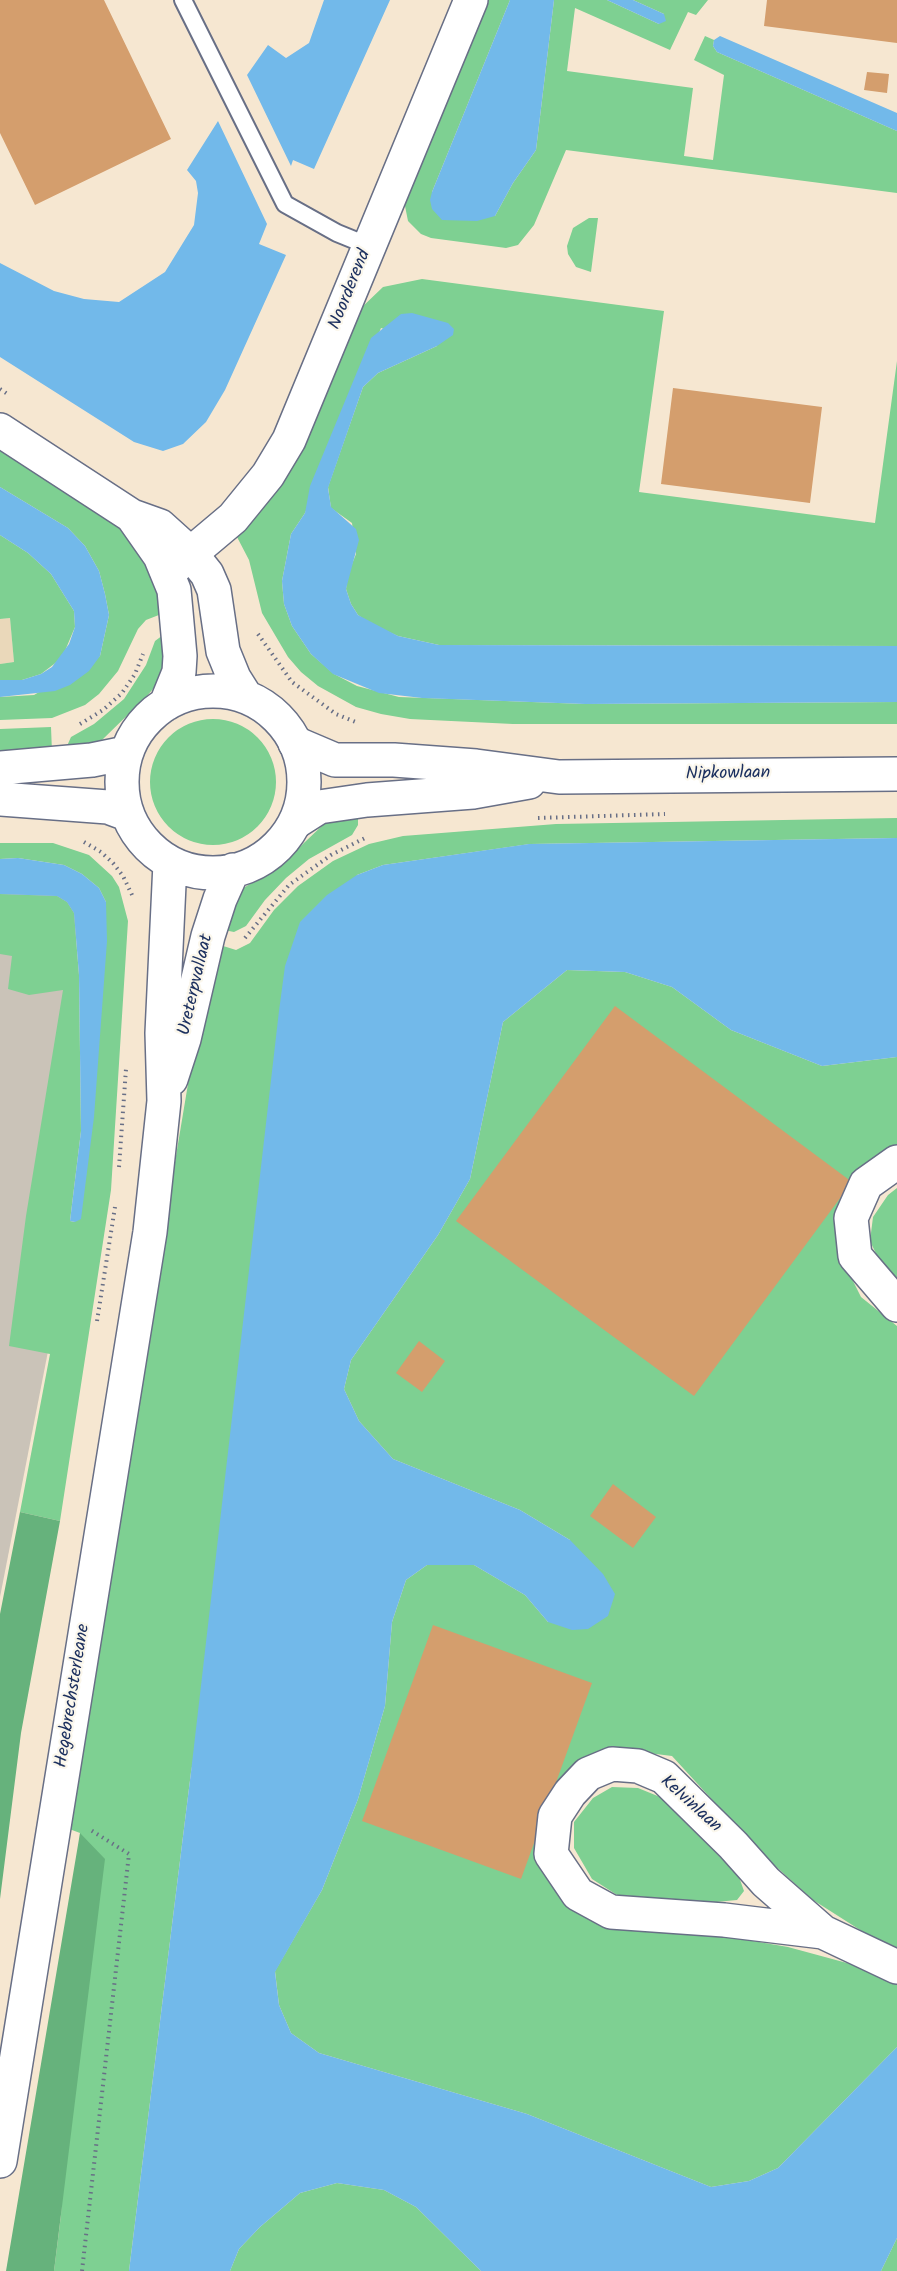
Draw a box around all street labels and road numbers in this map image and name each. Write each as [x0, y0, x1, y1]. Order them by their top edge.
street label: Noorderend [325, 247, 377, 333]
street label: Nipkowlaan [685, 763, 771, 787]
street label: Ureterpvallaat [175, 932, 219, 1038]
street label: Hegebrechsterleane [52, 1623, 96, 1769]
street label: Kelvinlaan [655, 1772, 725, 1838]

